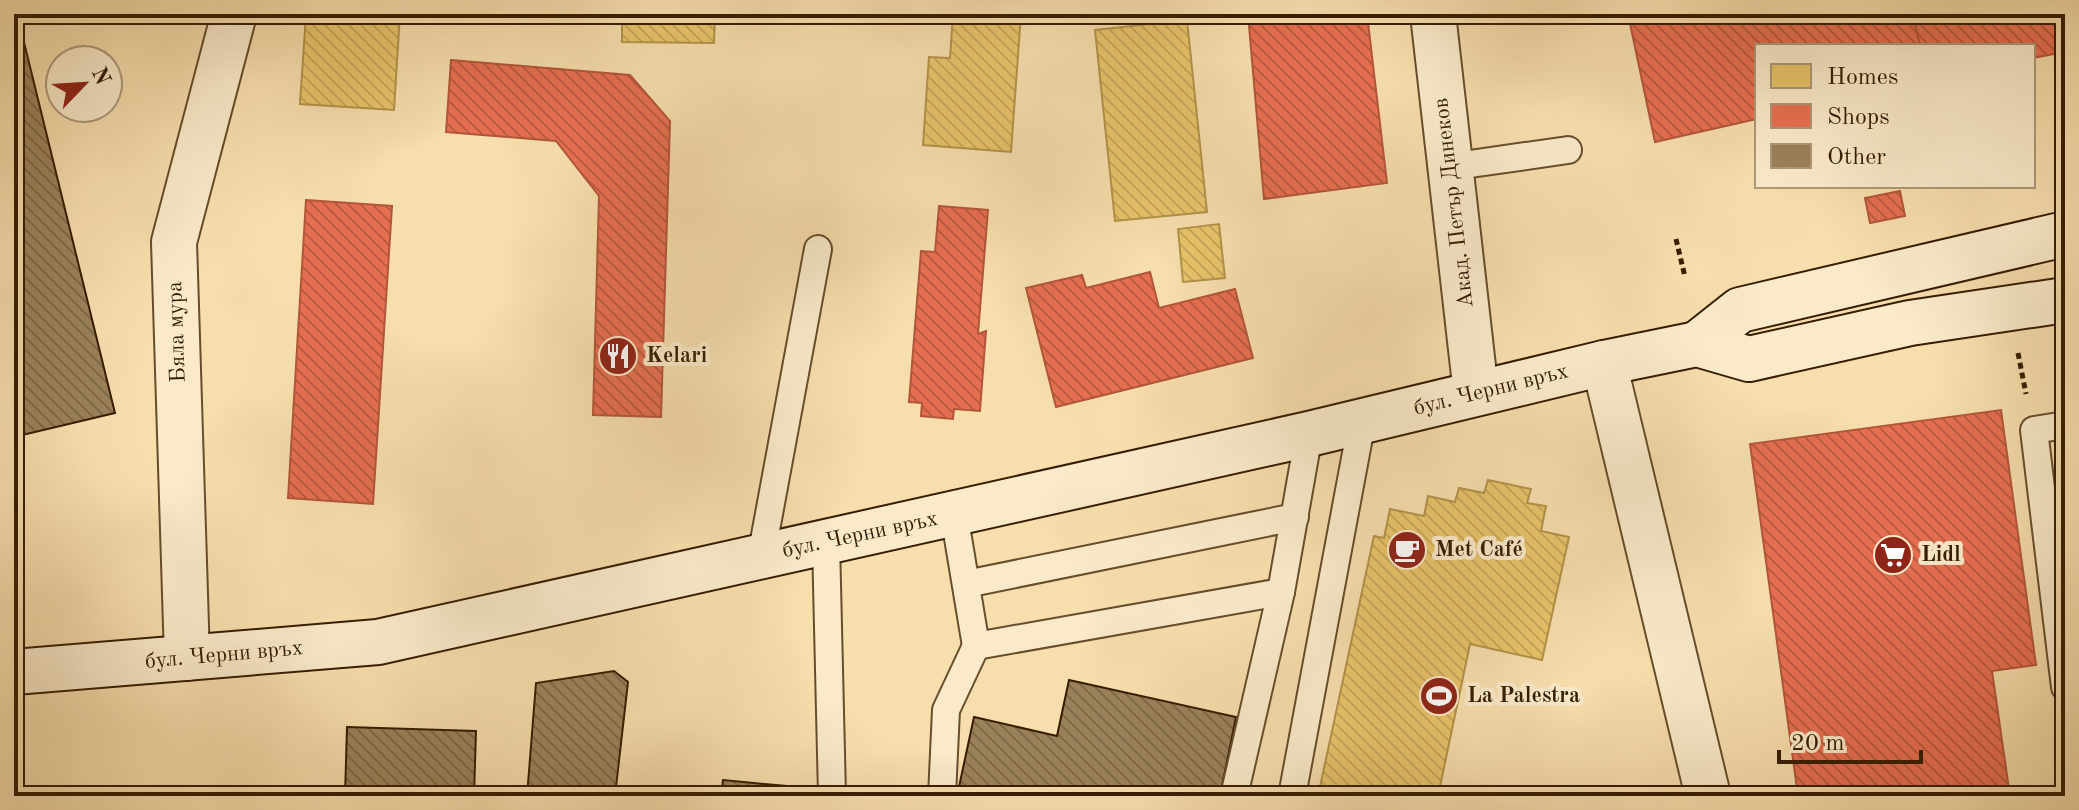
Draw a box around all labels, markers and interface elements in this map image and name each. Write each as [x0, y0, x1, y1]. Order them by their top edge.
north arrow [44, 44, 124, 124]
legend [1755, 44, 2035, 188]
text: N [87, 64, 114, 89]
text: Homes [1827, 66, 1898, 90]
street label: Акад. Петър Динеков [1430, 97, 1478, 309]
text: Shops [1827, 106, 1890, 130]
text: Other [1827, 146, 1886, 170]
street label: Бяла мура [164, 281, 190, 383]
restaurant icon: Kelari [597, 335, 639, 377]
place label: Kelari [646, 345, 707, 367]
street label: бул. Черни връх [1411, 360, 1571, 420]
street label: бул. Черни връх [780, 508, 940, 562]
cafe icon: Met Café [1386, 529, 1428, 571]
supermarket icon: Lidl [1872, 534, 1914, 576]
place label: Met Café [1435, 539, 1523, 561]
place label: Lidl [1921, 544, 1961, 566]
street label: бул. Черни връх [144, 637, 304, 673]
sports icon: La Palestra [1418, 675, 1460, 717]
place label: La Palestra [1467, 685, 1580, 707]
scale bar [1779, 714, 1921, 764]
text: 20 m [1791, 732, 1845, 756]

